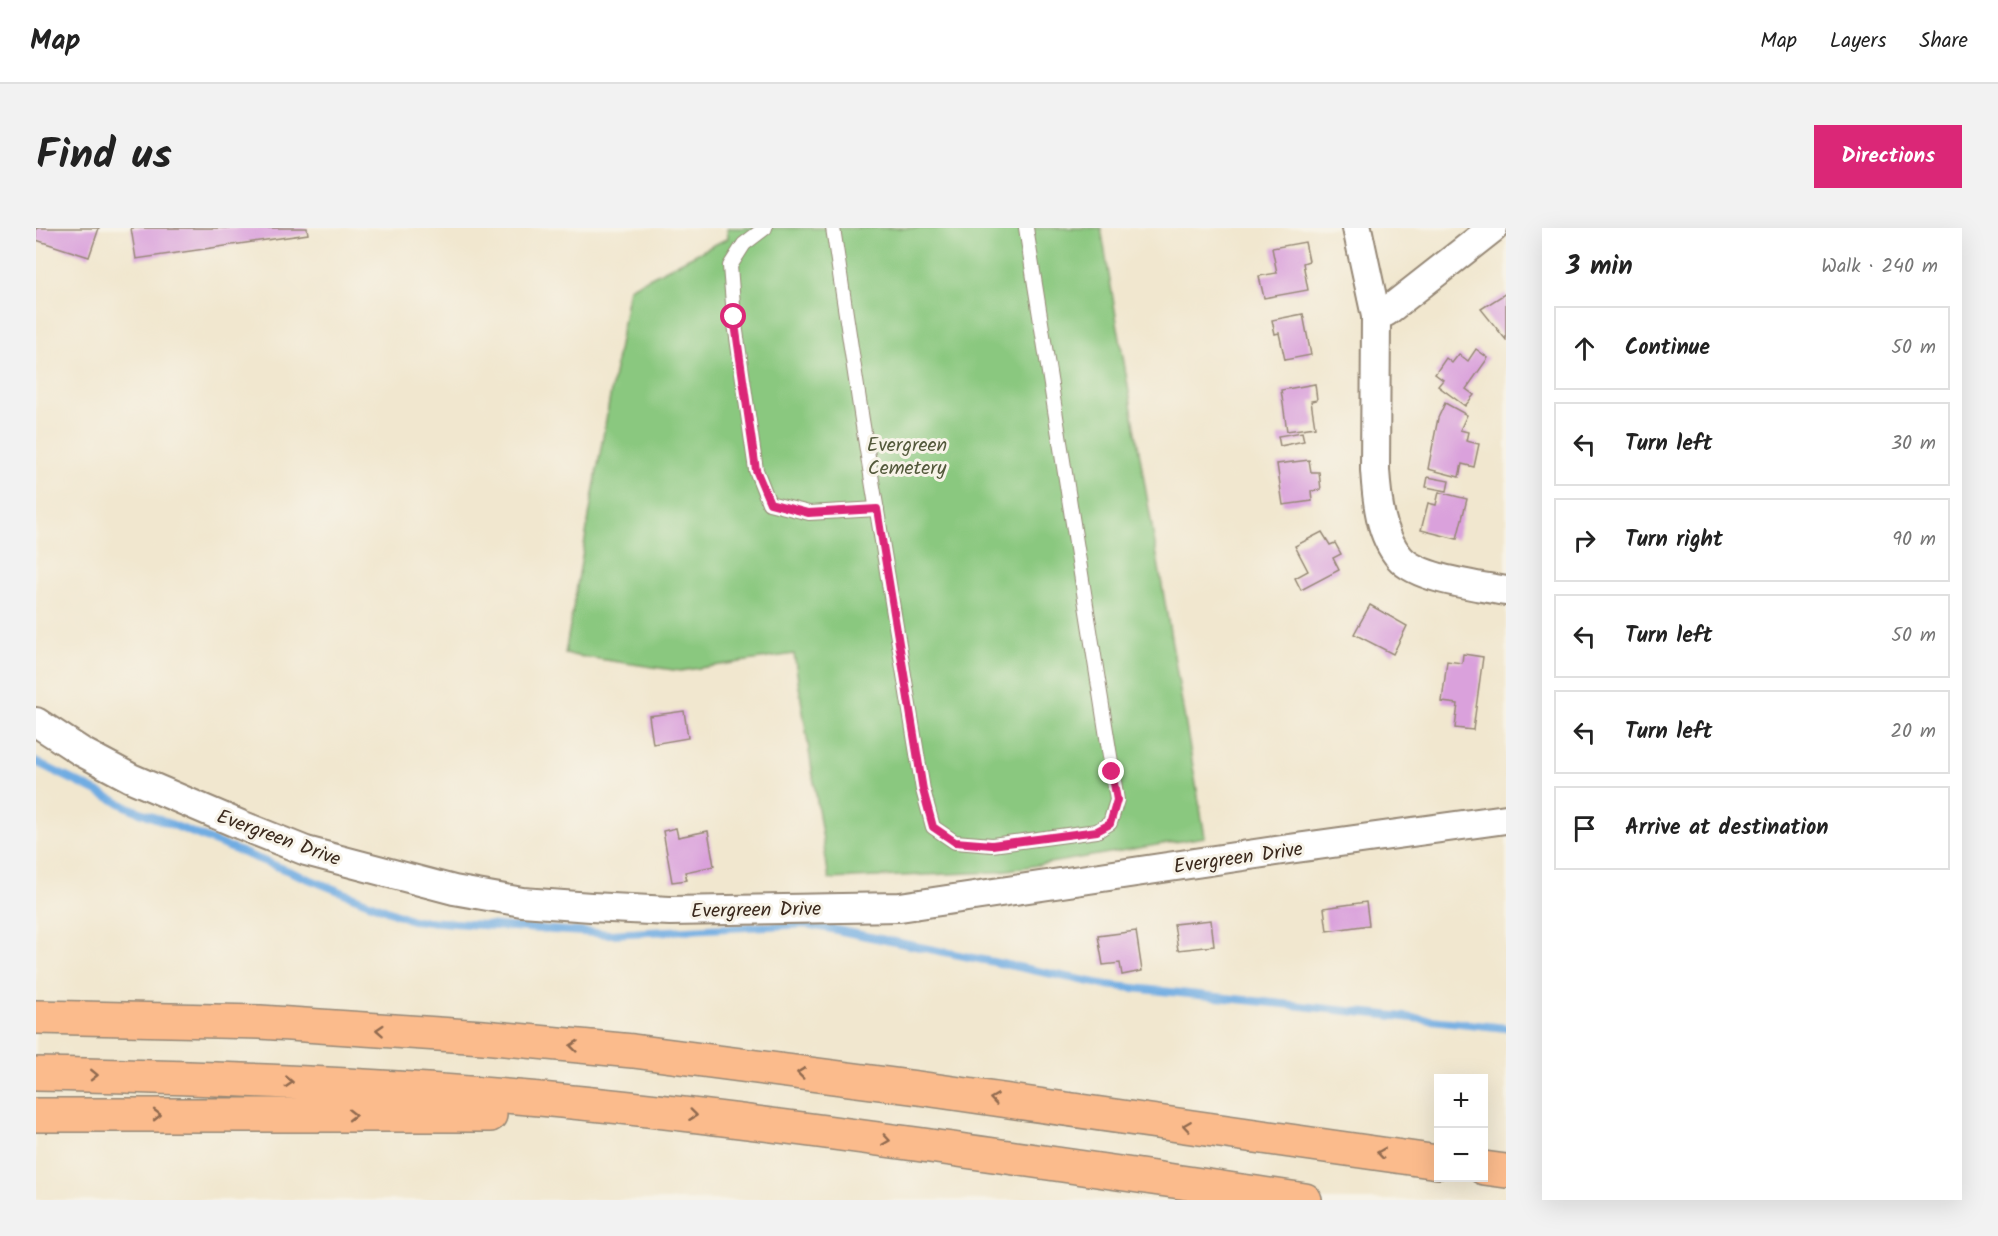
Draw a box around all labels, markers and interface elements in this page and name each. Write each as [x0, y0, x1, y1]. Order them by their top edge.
text: Map [30, 19, 81, 64]
text: Map [1760, 25, 1797, 58]
text: Layers [1830, 25, 1886, 58]
text: Share [1919, 25, 1968, 58]
text: Find us [36, 123, 172, 190]
button: Directions [1814, 125, 1962, 188]
text: 3 min [1566, 246, 1633, 288]
text: Walk · 240 m [1821, 251, 1938, 283]
route start [720, 303, 746, 329]
text: Continue [1625, 331, 1710, 366]
icon: ahead [1568, 332, 1601, 365]
text: 50 m [1891, 332, 1936, 364]
text: Turn left [1625, 427, 1712, 462]
icon: left [1568, 428, 1601, 461]
text: 30 m [1891, 428, 1936, 460]
park label: Evergreen Cemetery [867, 430, 947, 485]
text: Turn right [1625, 523, 1723, 558]
icon: right [1568, 524, 1601, 557]
text: 90 m [1892, 524, 1936, 556]
text: Turn left [1625, 619, 1712, 654]
icon: left [1568, 620, 1601, 653]
text: 50 m [1891, 620, 1936, 652]
text: Turn left [1625, 715, 1712, 750]
icon: left [1568, 716, 1601, 749]
text: 20 m [1890, 716, 1936, 748]
route end [1098, 758, 1124, 784]
street label: Evergreen Drive [212, 802, 345, 876]
text: Arrive at destination [1625, 811, 1828, 846]
icon: arrive [1568, 812, 1601, 845]
street label: Evergreen Drive [1172, 834, 1305, 884]
street label: Evergreen Drive [691, 894, 821, 928]
one-way arrow [375, 1024, 385, 1037]
one-way arrow [570, 1040, 579, 1053]
one-way arrow [797, 1067, 806, 1080]
one-way arrow [90, 1069, 99, 1081]
map controls [1434, 1074, 1488, 1182]
button: + [1434, 1074, 1488, 1128]
one-way arrow [285, 1075, 294, 1088]
one-way arrow [990, 1093, 999, 1105]
one-way arrow [153, 1109, 162, 1121]
one-way arrow [348, 1109, 357, 1121]
one-way arrow [688, 1109, 697, 1121]
one-way arrow [1183, 1121, 1192, 1133]
button: − [1434, 1128, 1488, 1182]
one-way arrow [882, 1134, 891, 1146]
one-way arrow [1376, 1148, 1385, 1160]

